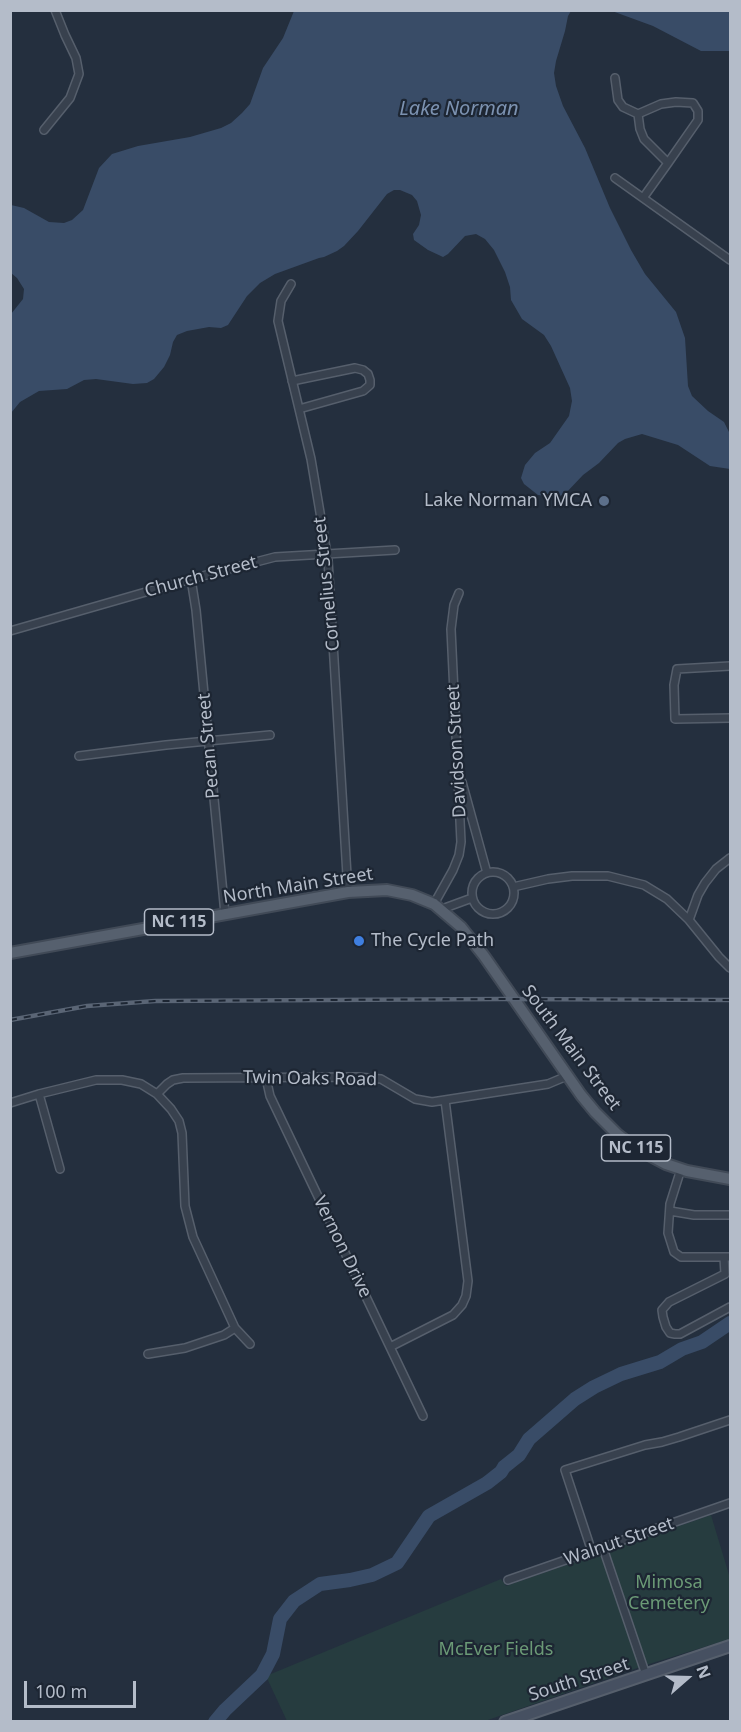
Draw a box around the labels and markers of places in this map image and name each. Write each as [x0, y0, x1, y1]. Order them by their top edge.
place label: Lake Norman YMCA [424, 490, 592, 512]
marker: Lake Norman YMCA [597, 494, 611, 508]
place label: The Cycle Path [371, 930, 494, 952]
marker: The Cycle Path [352, 934, 366, 948]

